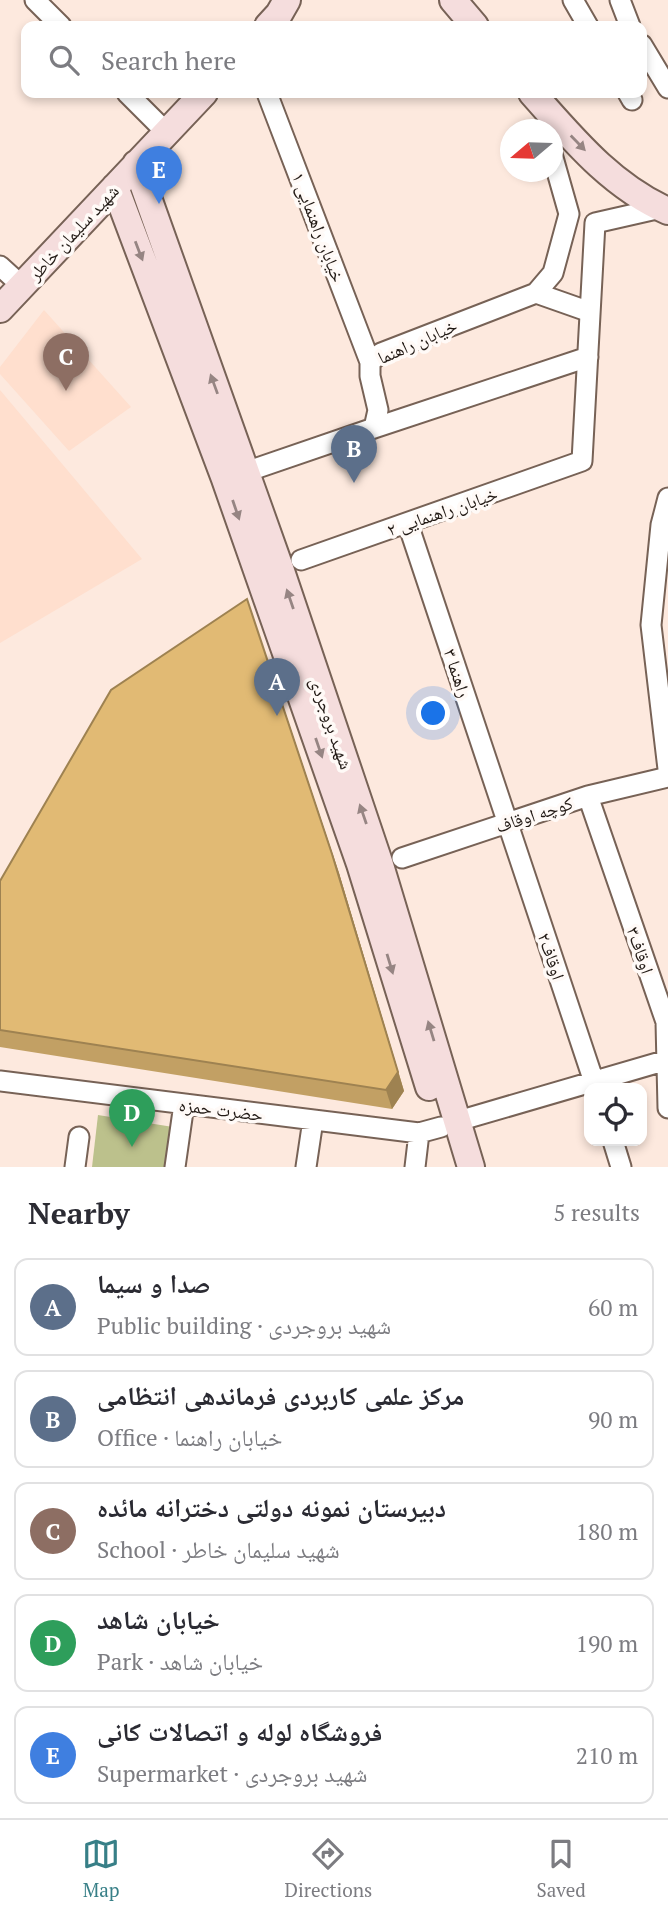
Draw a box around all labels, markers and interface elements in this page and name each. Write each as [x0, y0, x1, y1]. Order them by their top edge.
search box [21, 21, 647, 98]
icon: search [45, 41, 83, 79]
text: Search here [101, 43, 236, 77]
north arrow [500, 119, 563, 182]
one-way arrow [569, 135, 586, 152]
pin: E [136, 146, 182, 204]
street label: خیابان راهنمایی ۱ [287, 169, 351, 285]
street label: شهید سلیمان خاطر [22, 179, 124, 286]
one-way arrow [134, 240, 145, 261]
street label: خیابان راهنما [374, 313, 460, 369]
pin: C [43, 333, 89, 391]
one-way arrow [208, 374, 219, 395]
pin: B [331, 425, 377, 483]
street label: خیابان راهنمایی ۲ [383, 481, 501, 541]
one-way arrow [231, 499, 242, 520]
one-way arrow [284, 588, 295, 609]
street label: راهنما ۳ [439, 645, 477, 701]
pin: A [254, 658, 300, 716]
street label: شهید بروجردی [305, 674, 359, 772]
your location [416, 696, 450, 730]
one-way arrow [314, 737, 325, 758]
street label: کوچه اوقاف [492, 790, 576, 838]
one-way arrow [357, 803, 368, 824]
street label: اوقاف۳ [622, 923, 660, 977]
street label: اوقاف۲ [533, 929, 571, 983]
one-way arrow [386, 953, 396, 974]
one-way arrow [425, 1021, 435, 1042]
map controls [584, 1083, 647, 1146]
button: locate [584, 1083, 647, 1146]
pin: D [109, 1089, 155, 1147]
street label: حضرت حمزه [178, 1092, 264, 1126]
text: Nearby [28, 1193, 130, 1233]
text: 5 results [553, 1197, 640, 1228]
text: صدا و سیما [97, 1266, 210, 1300]
text: A [45, 1292, 61, 1323]
text: 60 m [588, 1292, 638, 1323]
text: Public building · شهید بروجردی [97, 1310, 391, 1341]
text: مرکز علمی کاربردی فرماندهی انتظامی [97, 1378, 464, 1412]
text: B [46, 1404, 60, 1435]
text: 90 m [588, 1404, 638, 1435]
text: Office · خیابان راهنما [97, 1422, 282, 1453]
text: دبیرستان نمونه دولتی دخترانه مائده [97, 1490, 446, 1524]
text: C [46, 1516, 61, 1547]
text: 180 m [576, 1516, 638, 1547]
text: School · شهید سلیمان خاطر [97, 1534, 340, 1565]
text: خیابان شاهد [97, 1602, 220, 1636]
text: D [45, 1628, 61, 1659]
text: 190 m [576, 1628, 638, 1659]
text: Park · خیابان شاهد [97, 1646, 263, 1677]
text: فروشگاه لوله و اتصالات کانی [97, 1714, 382, 1748]
text: E [46, 1740, 60, 1771]
text: 210 m [576, 1740, 638, 1771]
text: Supermarket · شهید بروجردی [97, 1758, 367, 1789]
tab: Map [82, 1835, 120, 1902]
tab: Directions [285, 1835, 372, 1902]
tab: Saved [537, 1835, 586, 1902]

